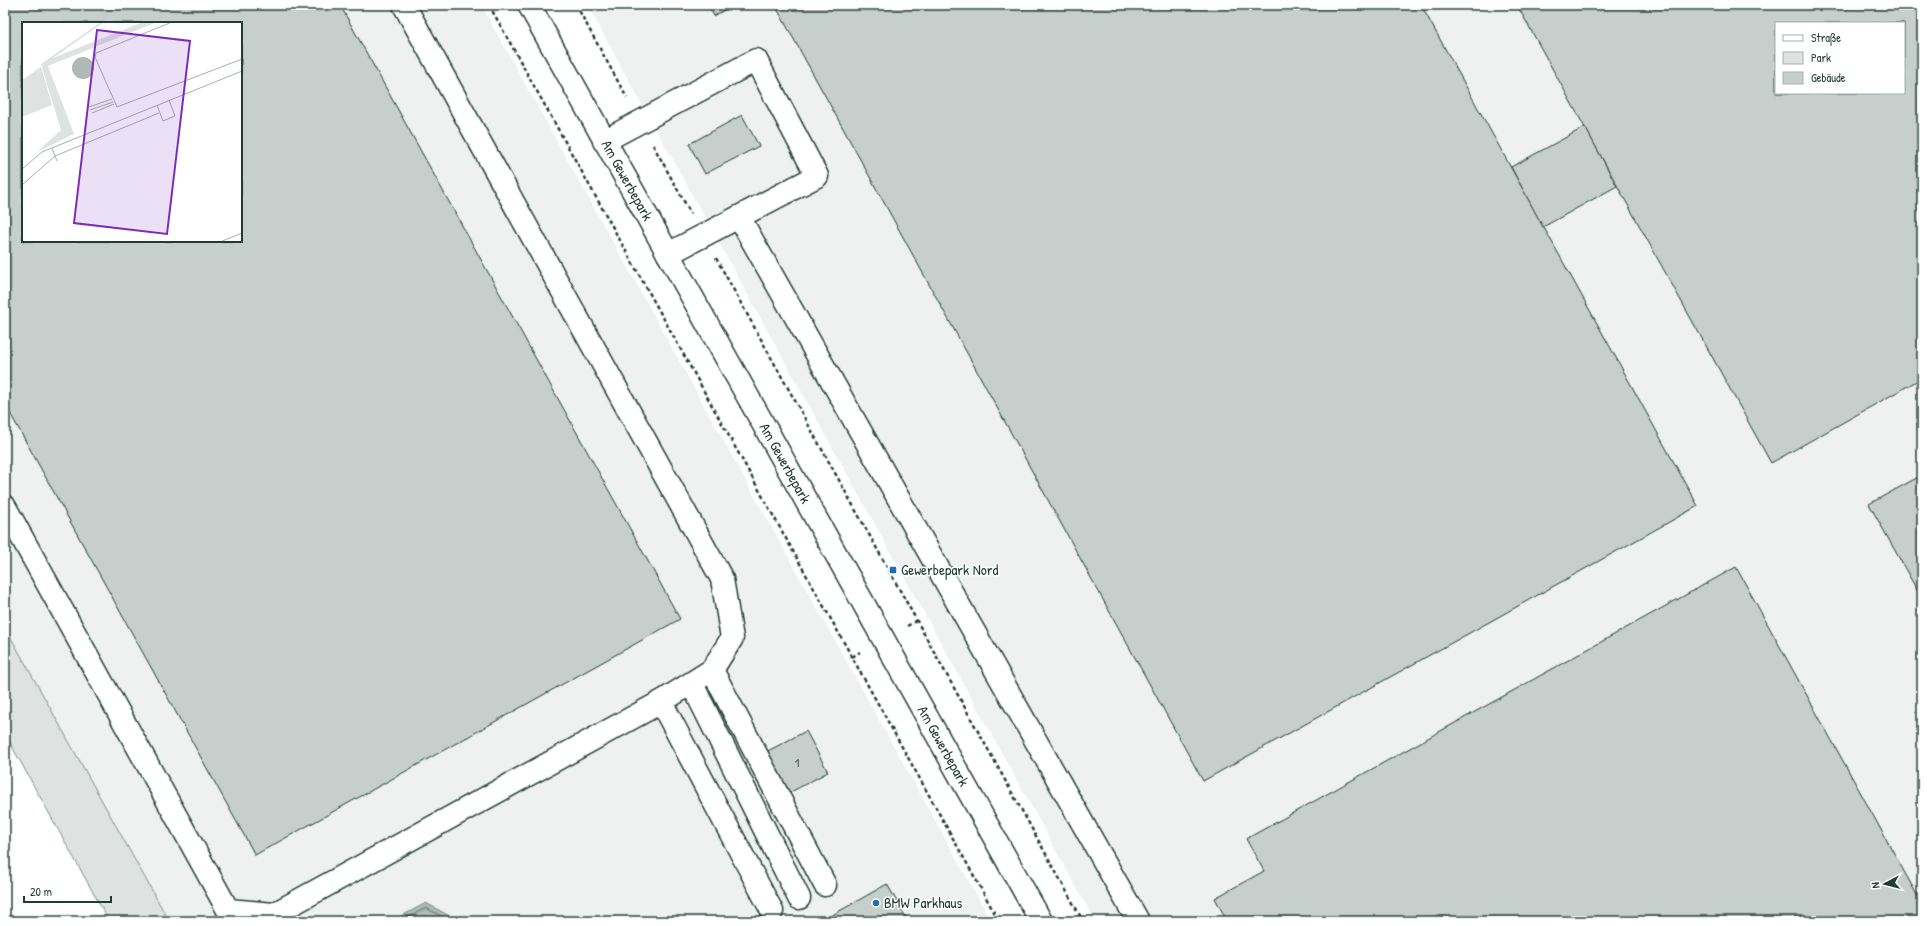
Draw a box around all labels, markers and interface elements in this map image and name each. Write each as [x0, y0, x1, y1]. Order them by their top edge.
inset map [22, 22, 242, 242]
legend [1775, 22, 1905, 94]
text: Straße [1811, 29, 1841, 46]
text: Park [1811, 49, 1831, 66]
text: Gebäude [1811, 69, 1846, 86]
street label: Am Gewerbepark [597, 136, 658, 224]
street label: Am Gewerbepark [755, 419, 817, 507]
place label: Gewerbepark Nord [901, 559, 999, 580]
marker: Gewerbepark Nord [888, 565, 898, 575]
street label: Am Gewerbepark [913, 702, 975, 790]
house number: 1 [795, 753, 800, 771]
north arrow [1865, 864, 1905, 904]
scale bar [24, 878, 111, 904]
text: N [1868, 881, 1882, 889]
text: 20 m [30, 883, 52, 900]
place label: BMW Parkhaus [884, 892, 962, 913]
marker: BMW Parkhaus [871, 898, 881, 908]

